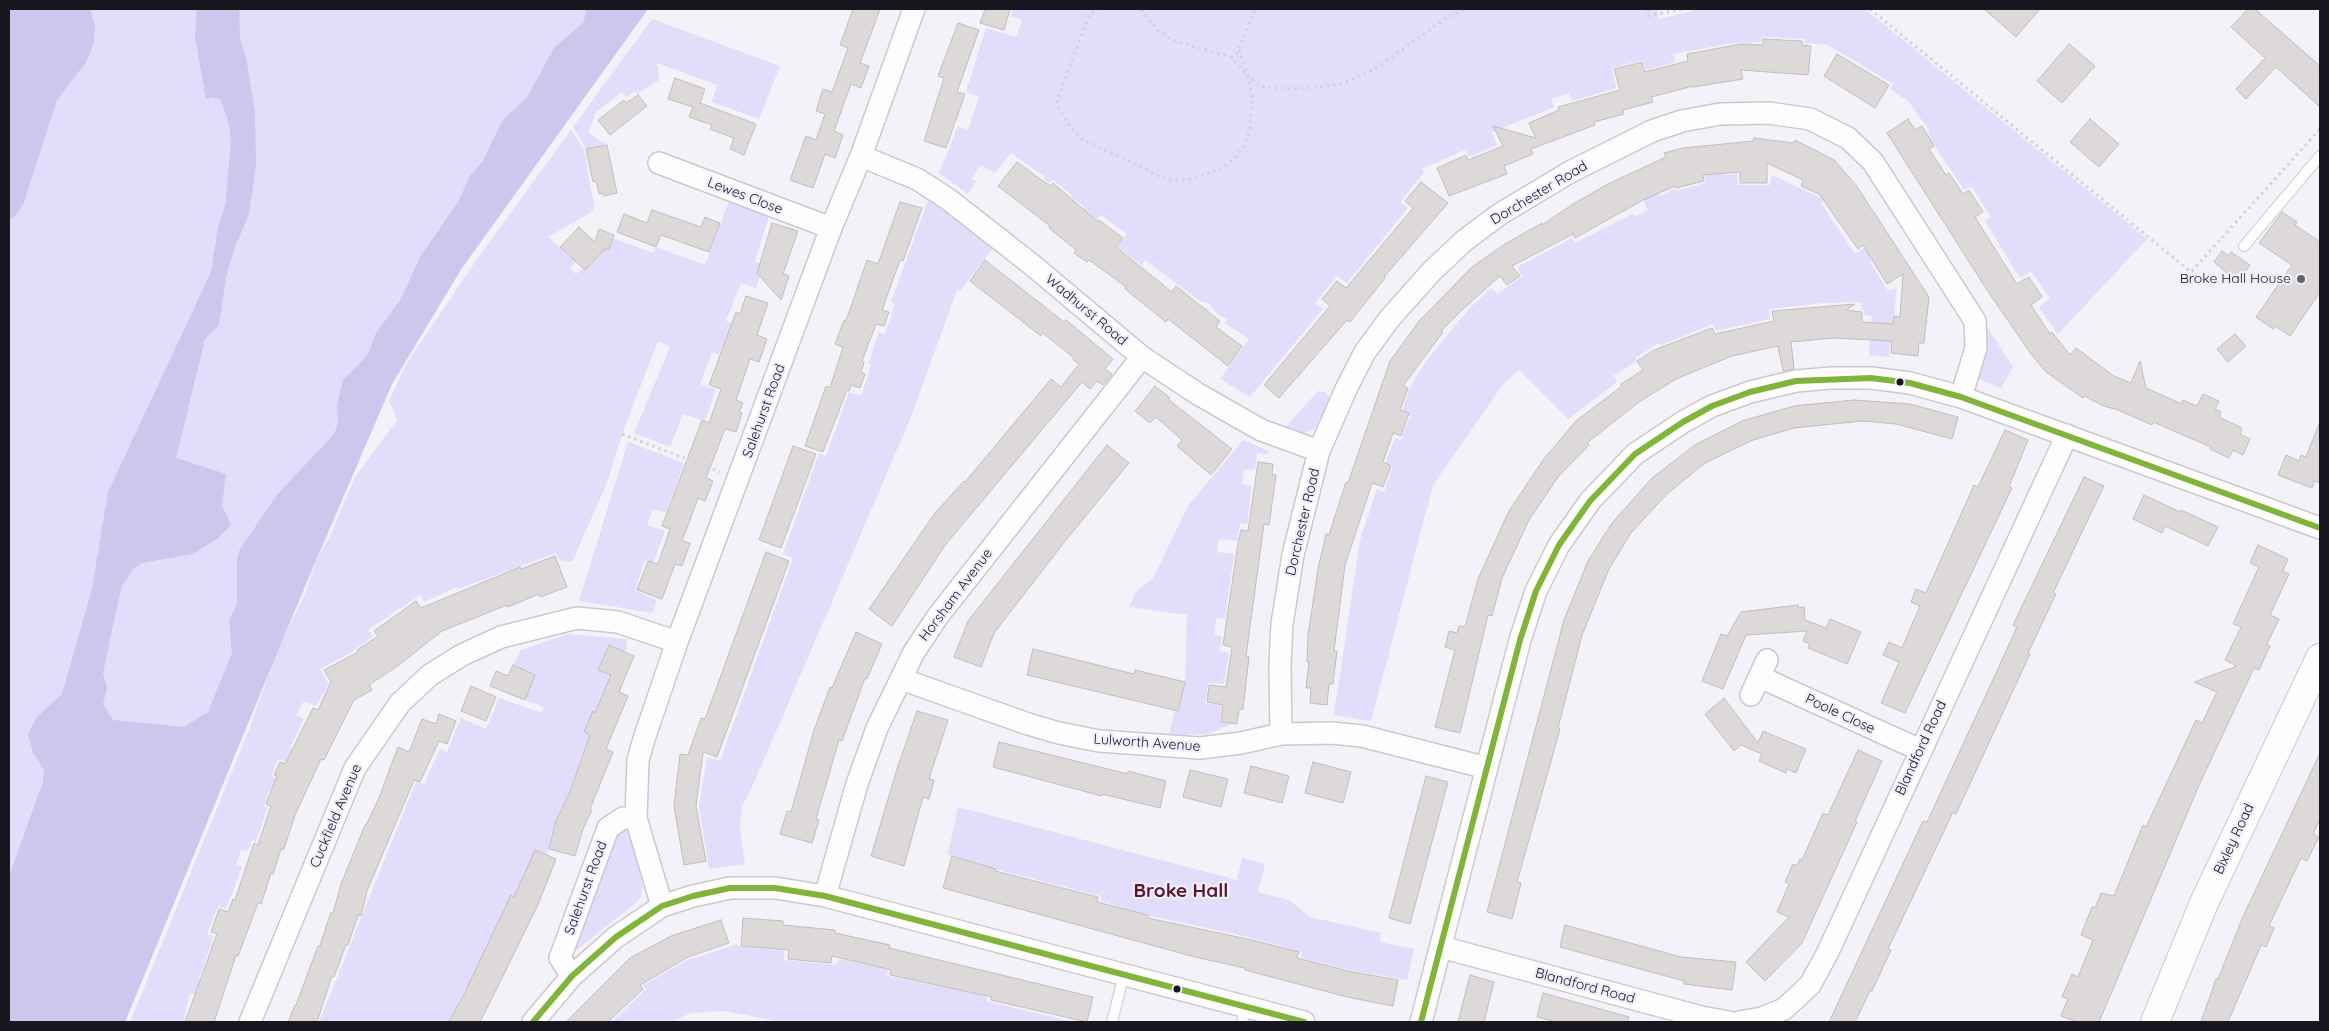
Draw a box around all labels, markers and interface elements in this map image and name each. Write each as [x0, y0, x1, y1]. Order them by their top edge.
street label: Dorchester Road [1488, 157, 1590, 229]
street label: Lewes Close [705, 174, 785, 218]
street label: Wadhurst Road [1042, 271, 1130, 349]
place label: Broke Hall House [2180, 271, 2291, 287]
marker: Broke Hall House [2295, 273, 2307, 285]
street label: Salehurst Road [739, 362, 789, 460]
unlabelled marker [1895, 377, 1905, 387]
street label: Dorchester Road [1282, 467, 1324, 577]
street label: Horsham Avenue [916, 545, 996, 645]
street label: Poole Close [1802, 691, 1878, 737]
street label: Blandford Road [1892, 698, 1950, 798]
street label: Lulworth Avenue [1093, 731, 1201, 755]
street label: Cuckfield Avenue [307, 762, 365, 870]
street label: Bixley Road [2210, 801, 2258, 877]
street label: Salehurst Road [561, 839, 611, 937]
district label: Broke Hall [1134, 880, 1228, 902]
street label: Blandford Road [1533, 965, 1637, 1007]
unlabelled marker [1172, 984, 1182, 994]

